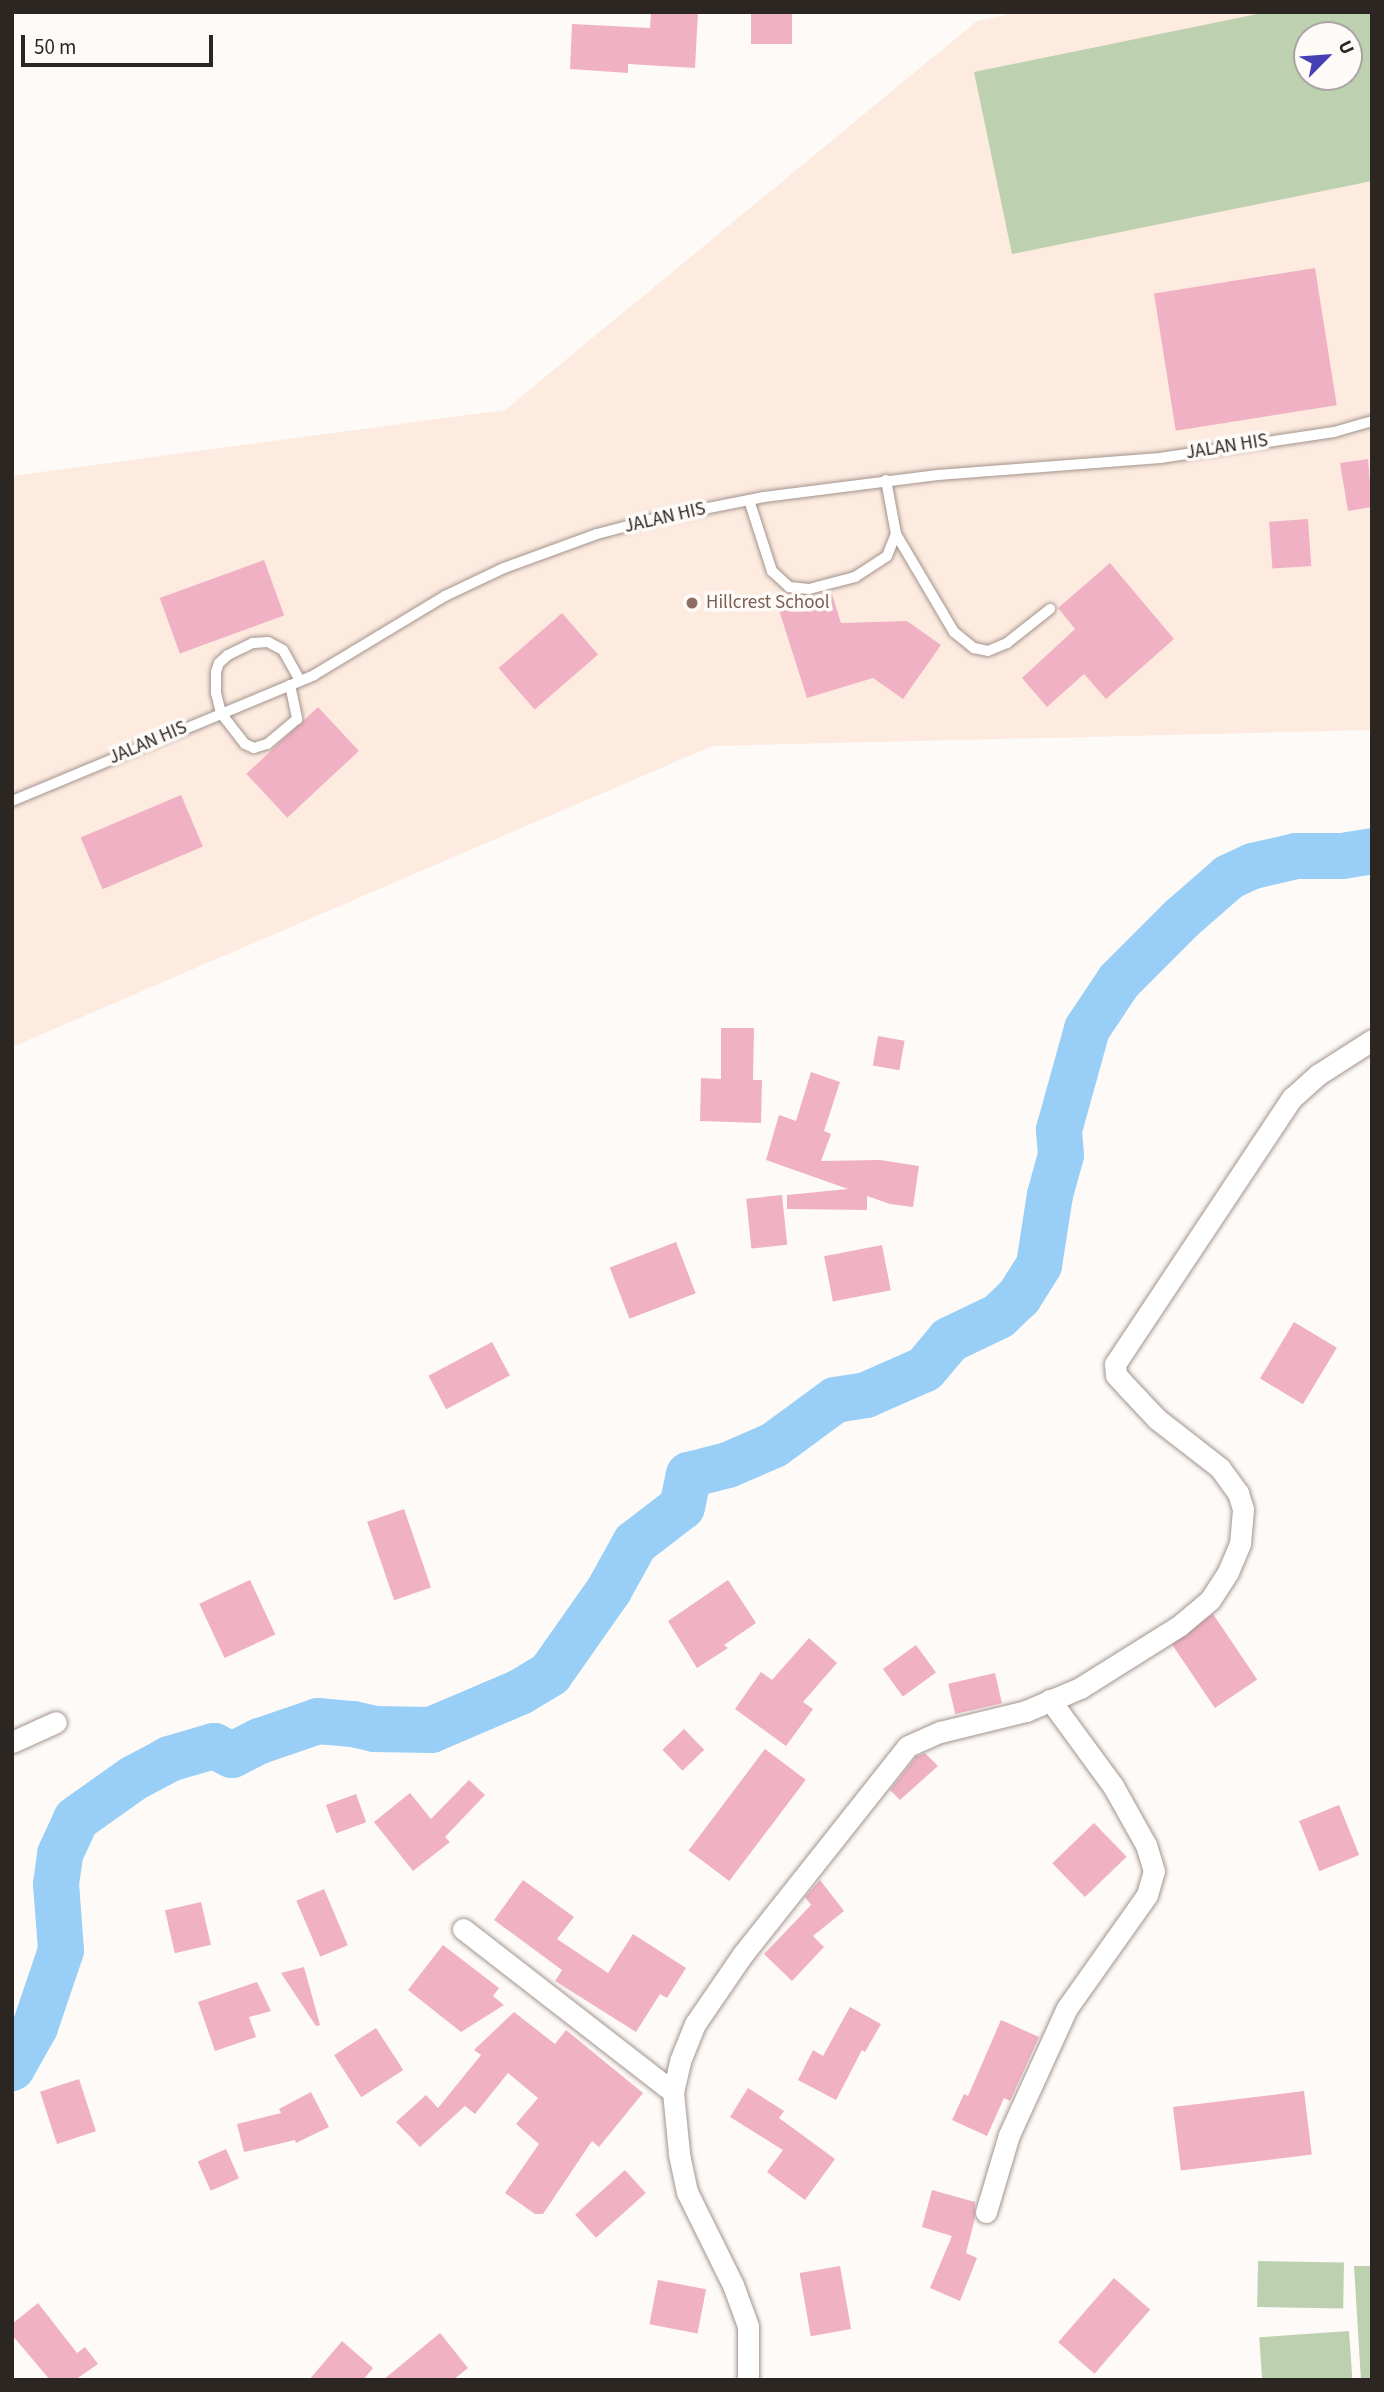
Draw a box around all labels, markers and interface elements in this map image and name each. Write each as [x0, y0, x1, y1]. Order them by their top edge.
scale bar [24, 21, 217, 65]
north arrow [1293, 21, 1363, 91]
text: 50 m [34, 32, 76, 62]
text: U [1331, 36, 1361, 59]
street label: JALAN HIS [1184, 429, 1270, 465]
street label: JALAN HIS [622, 498, 708, 538]
place label: Hillcrest School [706, 592, 830, 614]
marker: Hillcrest School [684, 595, 700, 611]
street label: JALAN HIS [106, 716, 190, 770]

